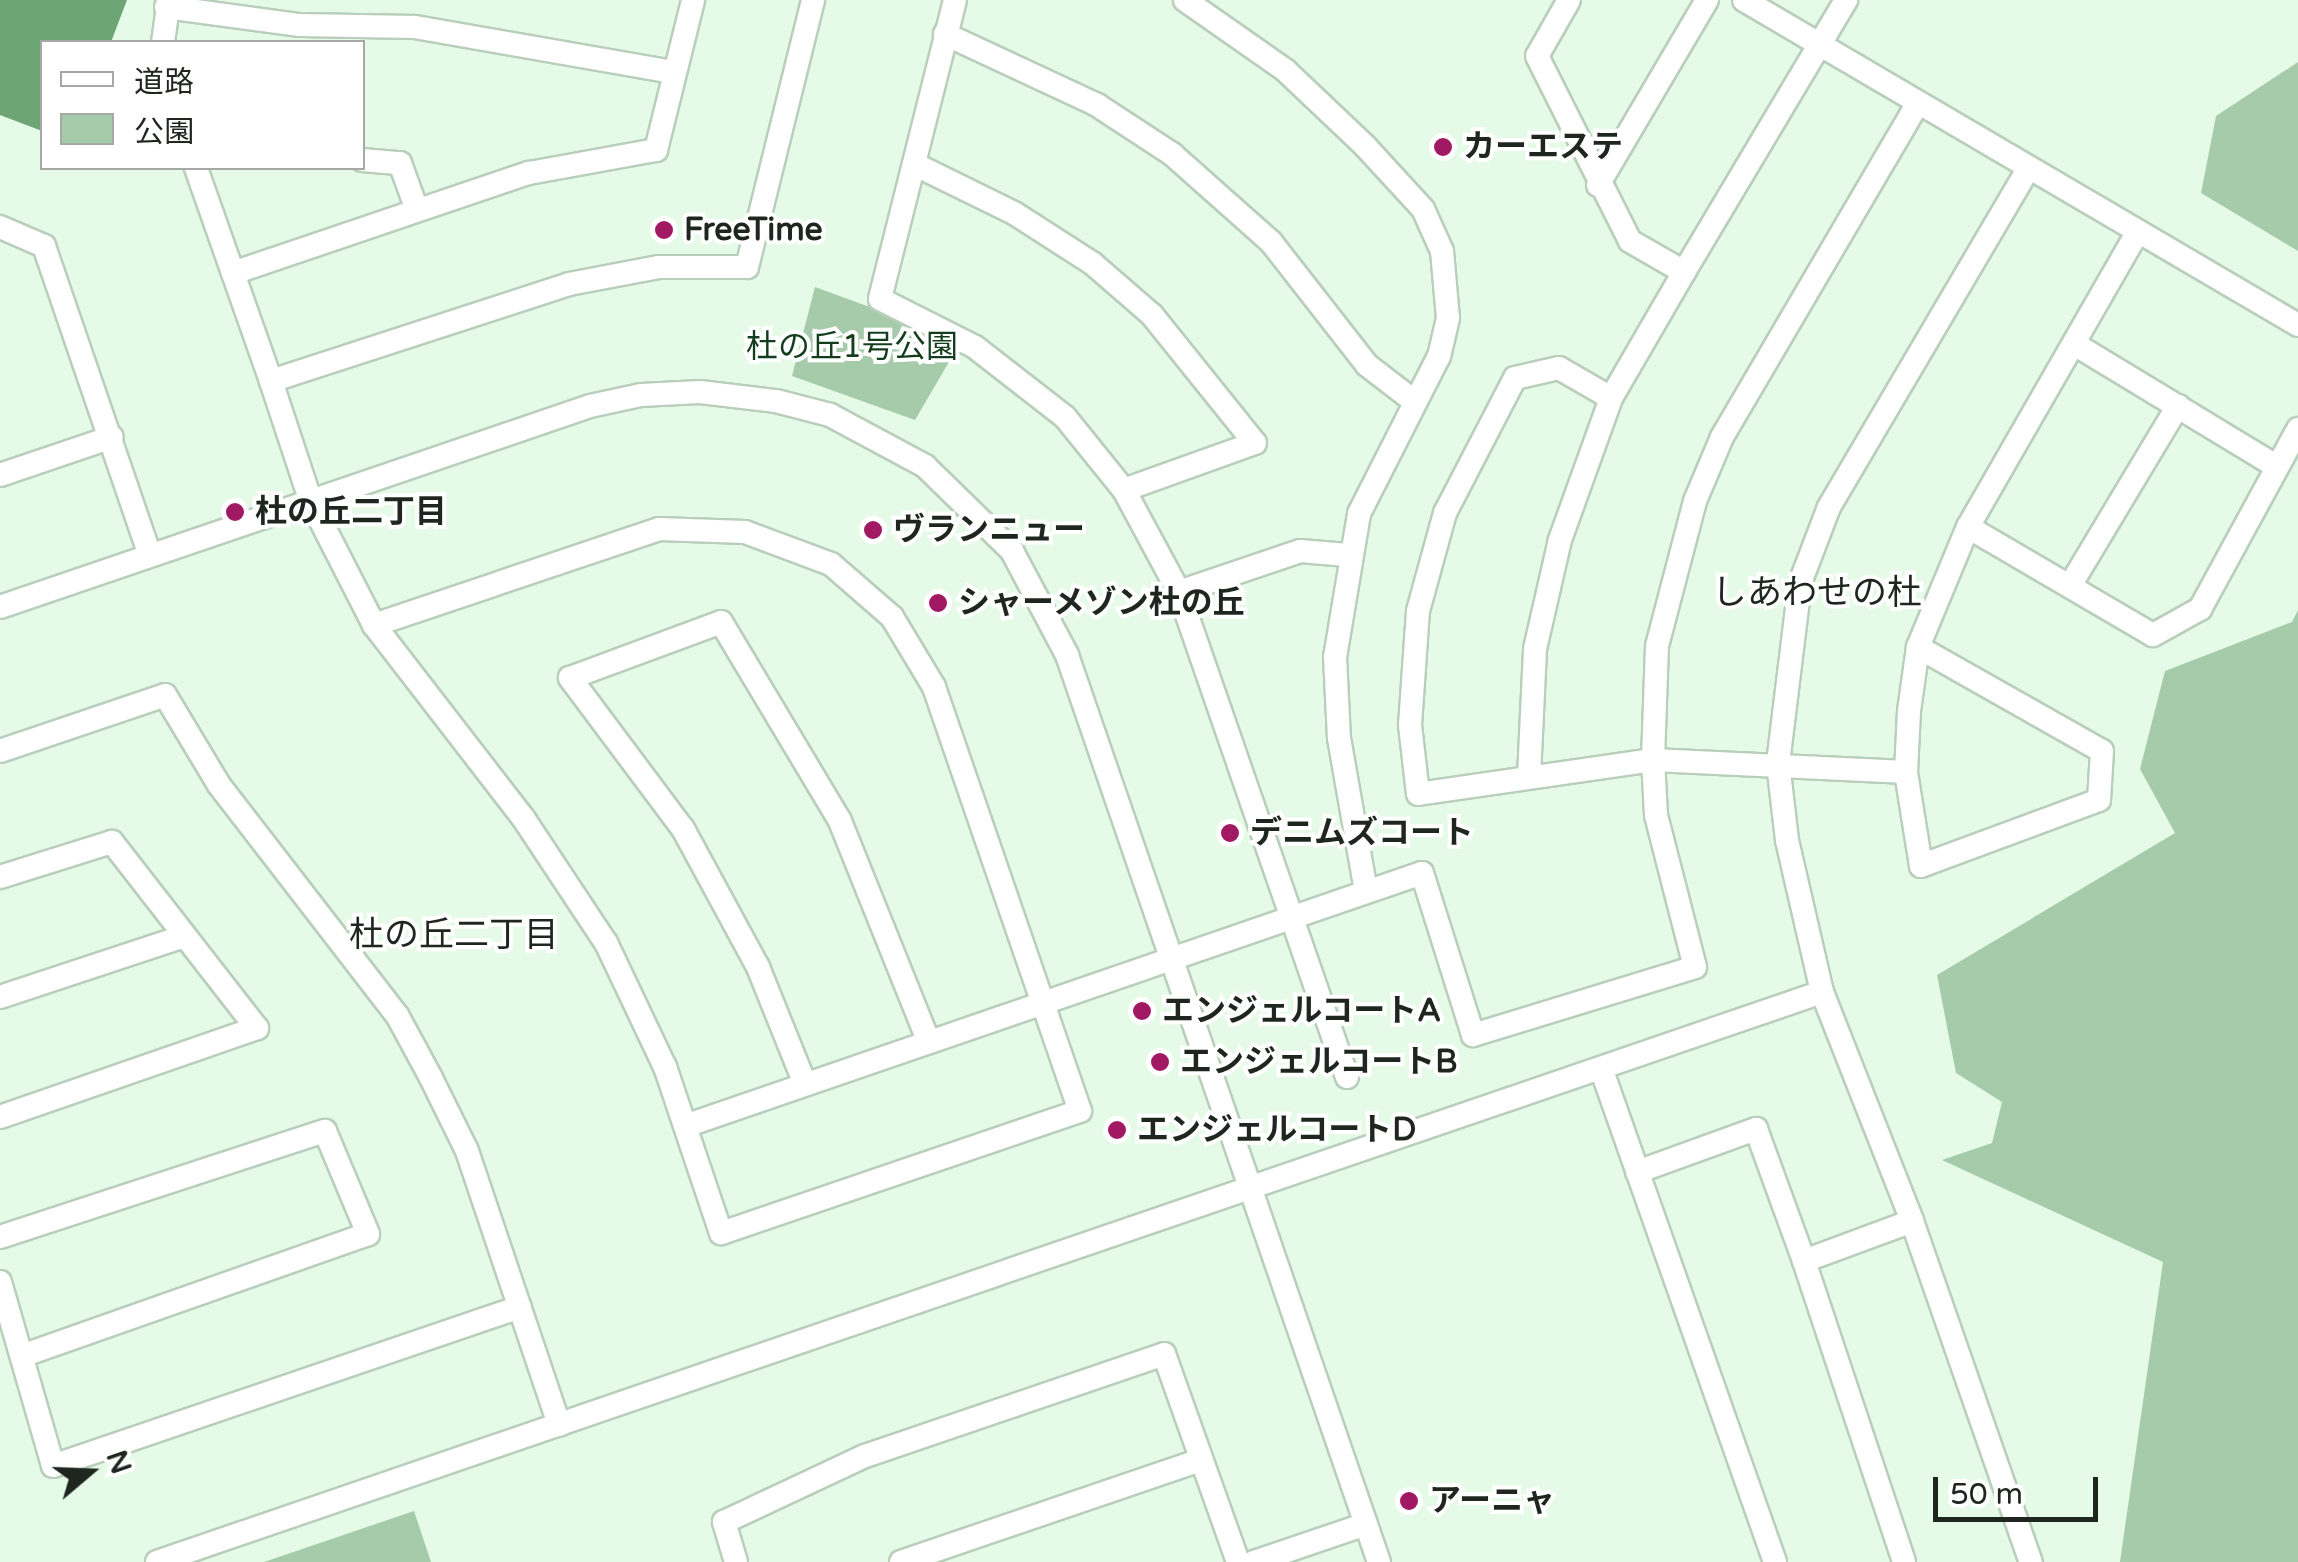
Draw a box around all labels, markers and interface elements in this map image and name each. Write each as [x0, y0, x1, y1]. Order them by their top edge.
legend [40, 40, 365, 170]
text: 道路 [134, 64, 194, 101]
text: 公園 [134, 114, 194, 151]
place label: カーエステ [1463, 128, 1623, 166]
marker: カーエステ [1432, 136, 1454, 158]
place label: FreeTime [684, 211, 823, 249]
marker: FreeTime [653, 219, 675, 241]
park label: 杜の丘1号公園 [746, 328, 958, 366]
place label: 杜の丘二丁目 [255, 493, 447, 531]
marker: 杜の丘二丁目 [224, 501, 246, 523]
place label: ヴランニュー [893, 511, 1085, 549]
marker: ヴランニュー [862, 519, 884, 541]
district label: しあわせの杜 [1712, 572, 1922, 614]
place label: シャーメゾン杜の丘 [958, 584, 1246, 622]
marker: シャーメゾン杜の丘 [927, 592, 949, 614]
place label: デニムズコート [1250, 814, 1474, 852]
marker: デニムズコート [1219, 822, 1241, 844]
district label: 杜の丘二丁目 [349, 914, 559, 956]
place label: エンジェルコートA [1162, 992, 1442, 1030]
marker: エンジェルコートA [1131, 1000, 1153, 1022]
place label: エンジェルコートB [1180, 1043, 1458, 1081]
marker: エンジェルコートB [1149, 1051, 1171, 1073]
place label: エンジェルコートD [1137, 1111, 1417, 1149]
marker: エンジェルコートD [1106, 1119, 1128, 1141]
north arrow [40, 1422, 140, 1522]
text: N [99, 1446, 138, 1478]
scale bar [1938, 1457, 2103, 1519]
text: 50 m [1950, 1476, 2023, 1513]
place label: アーニャ [1429, 1482, 1555, 1520]
marker: アーニャ [1398, 1490, 1420, 1512]

